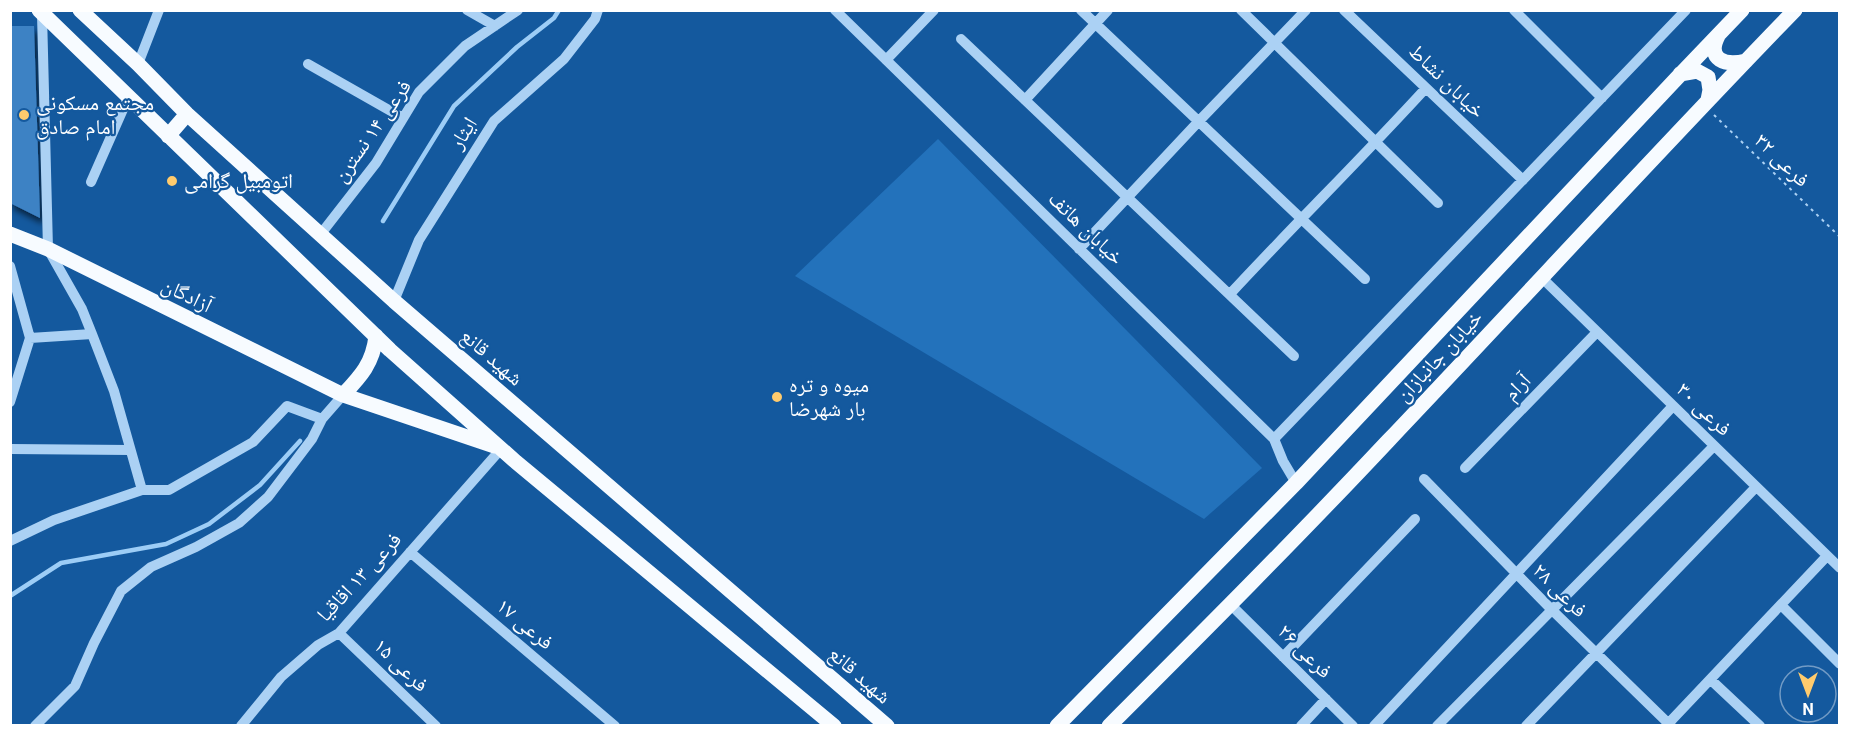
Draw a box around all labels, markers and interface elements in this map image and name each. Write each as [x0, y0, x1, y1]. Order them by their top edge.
street label: خیابان نشاط [1404, 39, 1490, 123]
street label: فرعی ۱۴ نسترن [328, 75, 417, 187]
place label: مجتمع مسکونی امام صادق [36, 91, 154, 141]
marker: مجتمع مسکونی امام صادق [17, 108, 31, 122]
street label: ایثار [444, 113, 482, 154]
street label: فرعی ۳۲ [1749, 128, 1814, 192]
place label: اتومبیل گرامی [184, 169, 293, 194]
marker: اتومبیل گرامی [165, 174, 179, 188]
street label: خیابان هاتف [1043, 186, 1129, 270]
street label: آزادگان [158, 273, 217, 318]
street label: خیابان جانبازان [1391, 305, 1487, 407]
street label: شهید قانع [455, 324, 528, 391]
street label: آرام [1499, 368, 1537, 407]
place label: میوه و تره بار شهرضا [789, 373, 869, 421]
street label: فرعی ۳۰ [1671, 377, 1736, 441]
marker: میوه و تره بار شهرضا [770, 390, 784, 404]
street label: فرعی ۱۳ اقاقیا [312, 528, 407, 627]
street label: فرعی ۲۸ [1527, 558, 1592, 623]
street label: فرعی ۱۷ [491, 593, 558, 655]
street label: فرعی ۲۶ [1272, 619, 1337, 684]
street label: فرعی ۱۵ [368, 633, 433, 697]
street label: شهید قانع [823, 642, 896, 709]
north arrow [1778, 664, 1838, 724]
text: N [1802, 699, 1814, 718]

